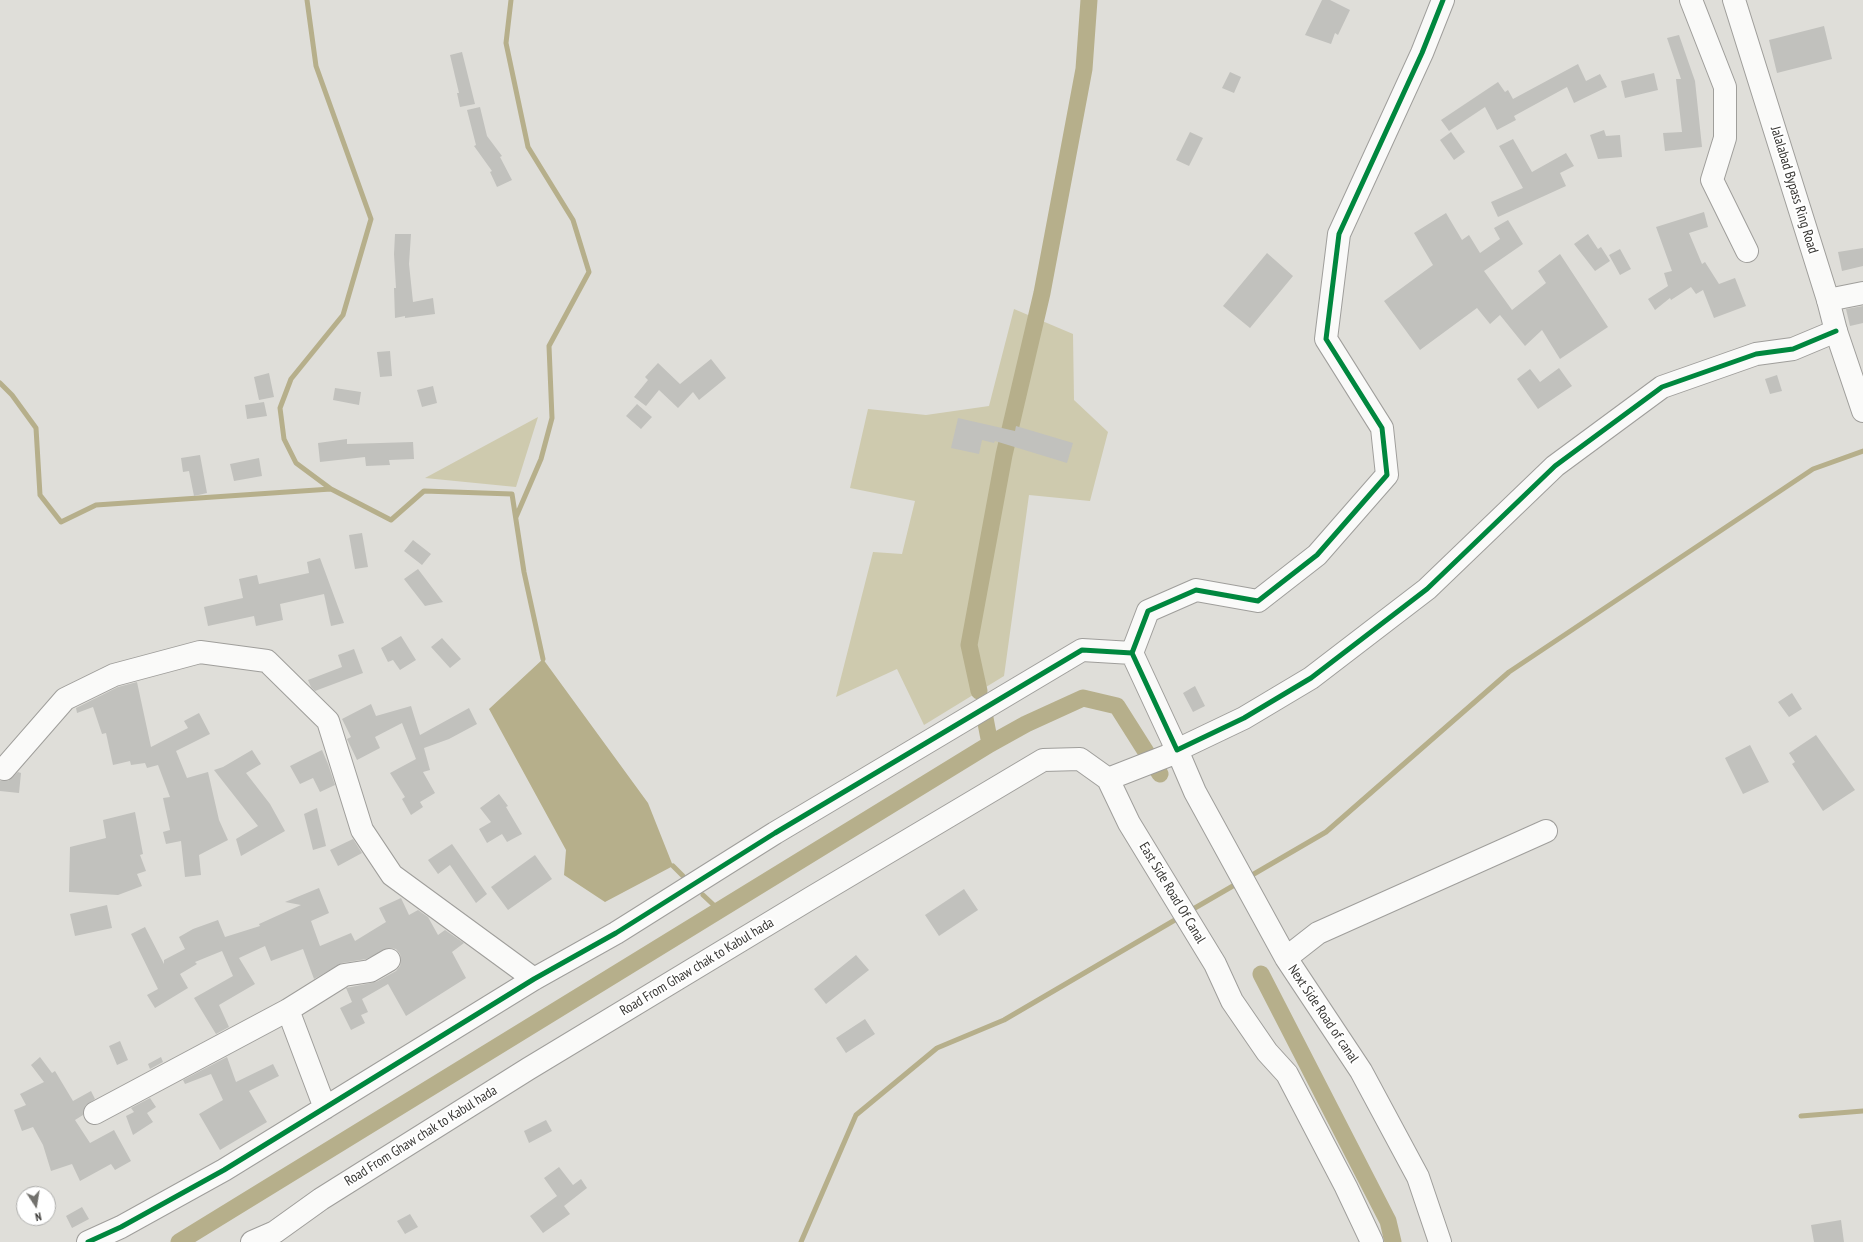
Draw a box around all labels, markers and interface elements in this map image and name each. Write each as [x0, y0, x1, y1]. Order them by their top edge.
street label: Jalalabad Bypass Ring Road [1767, 124, 1821, 256]
street label: East Side Road Of Canal [1135, 839, 1209, 947]
street label: Road From Ghaw chak to Kabul hada [617, 914, 777, 1020]
street label: Next Side Road of canal [1284, 962, 1362, 1066]
street label: Road From Ghaw chak to Kabul hada [342, 1082, 500, 1190]
north arrow [16, 1186, 56, 1226]
text: N [34, 1209, 43, 1224]

